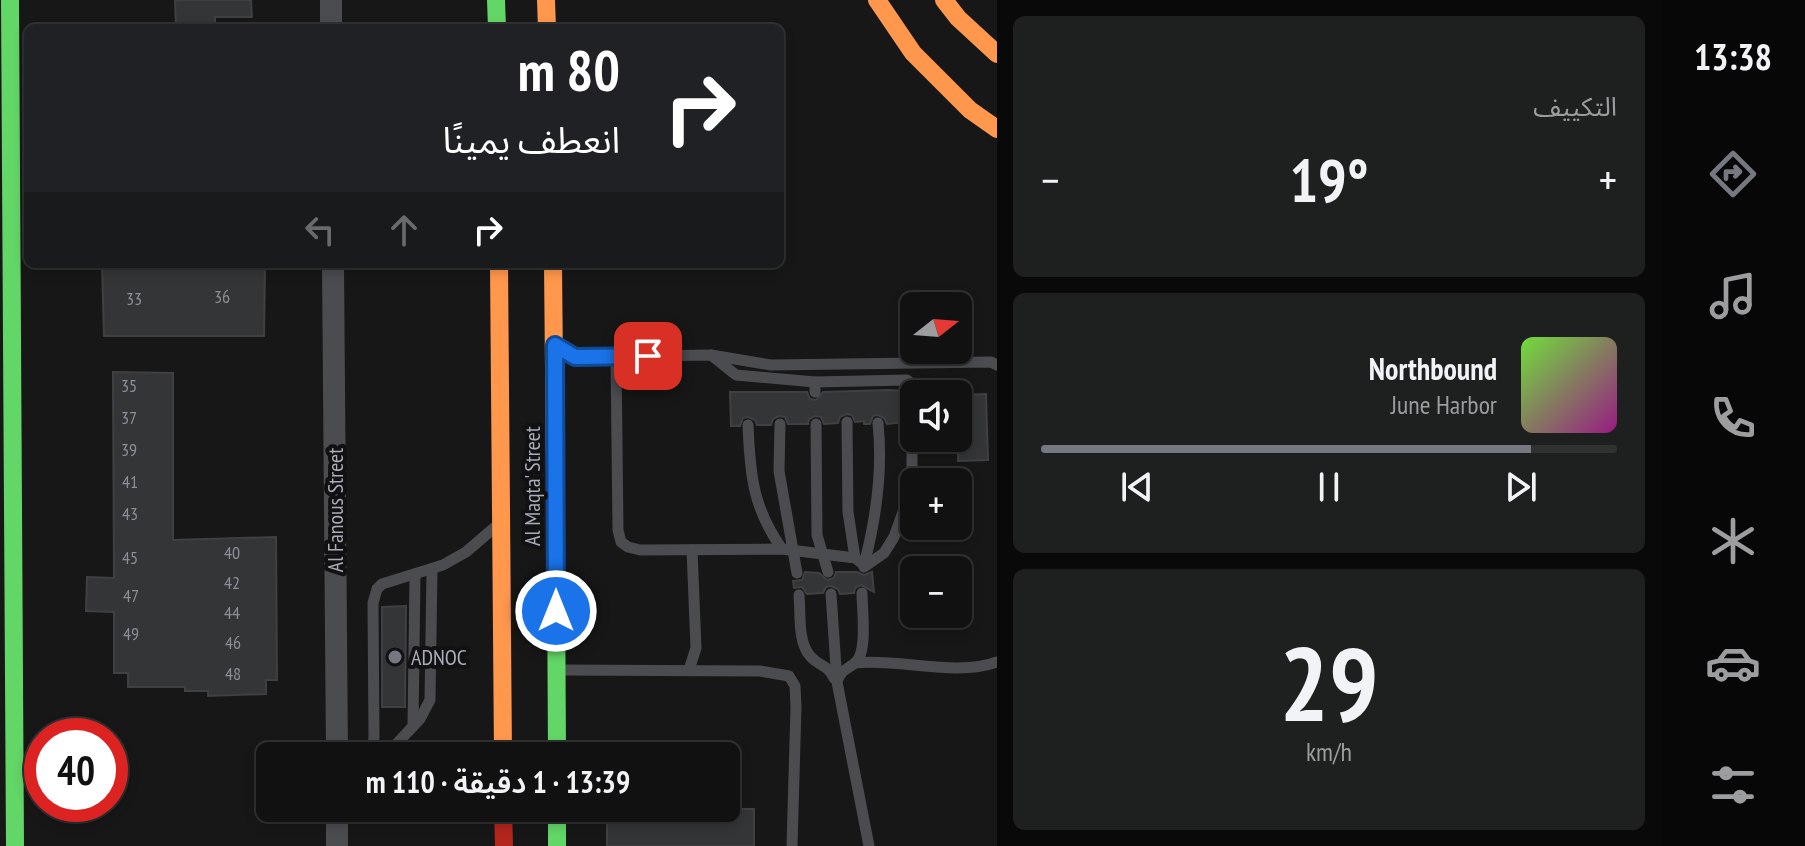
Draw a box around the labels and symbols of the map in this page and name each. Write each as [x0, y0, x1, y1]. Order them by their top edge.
house number: 36 [214, 285, 230, 308]
house number: 33 [126, 287, 142, 310]
north arrow [900, 292, 972, 364]
pin [614, 322, 682, 390]
house number: 35 [121, 374, 137, 397]
house number: 37 [121, 406, 137, 429]
street label: Al Maqta' Street [518, 426, 546, 546]
house number: 39 [121, 438, 137, 461]
street label: Al Fanous Street [321, 448, 349, 572]
house number: 41 [122, 470, 138, 493]
house number: 43 [122, 502, 138, 525]
house number: 40 [224, 541, 240, 564]
house number: 45 [122, 546, 138, 569]
position arrow [514, 569, 598, 653]
house number: 42 [224, 571, 240, 594]
house number: 47 [123, 584, 139, 607]
house number: 44 [224, 601, 240, 624]
house number: 49 [123, 622, 139, 645]
house number: 46 [225, 631, 241, 654]
place label: ADNOC [411, 643, 467, 671]
marker: ADNOC [386, 648, 404, 666]
house number: 48 [225, 662, 241, 685]
speed limit sign: 40 [24, 718, 128, 822]

